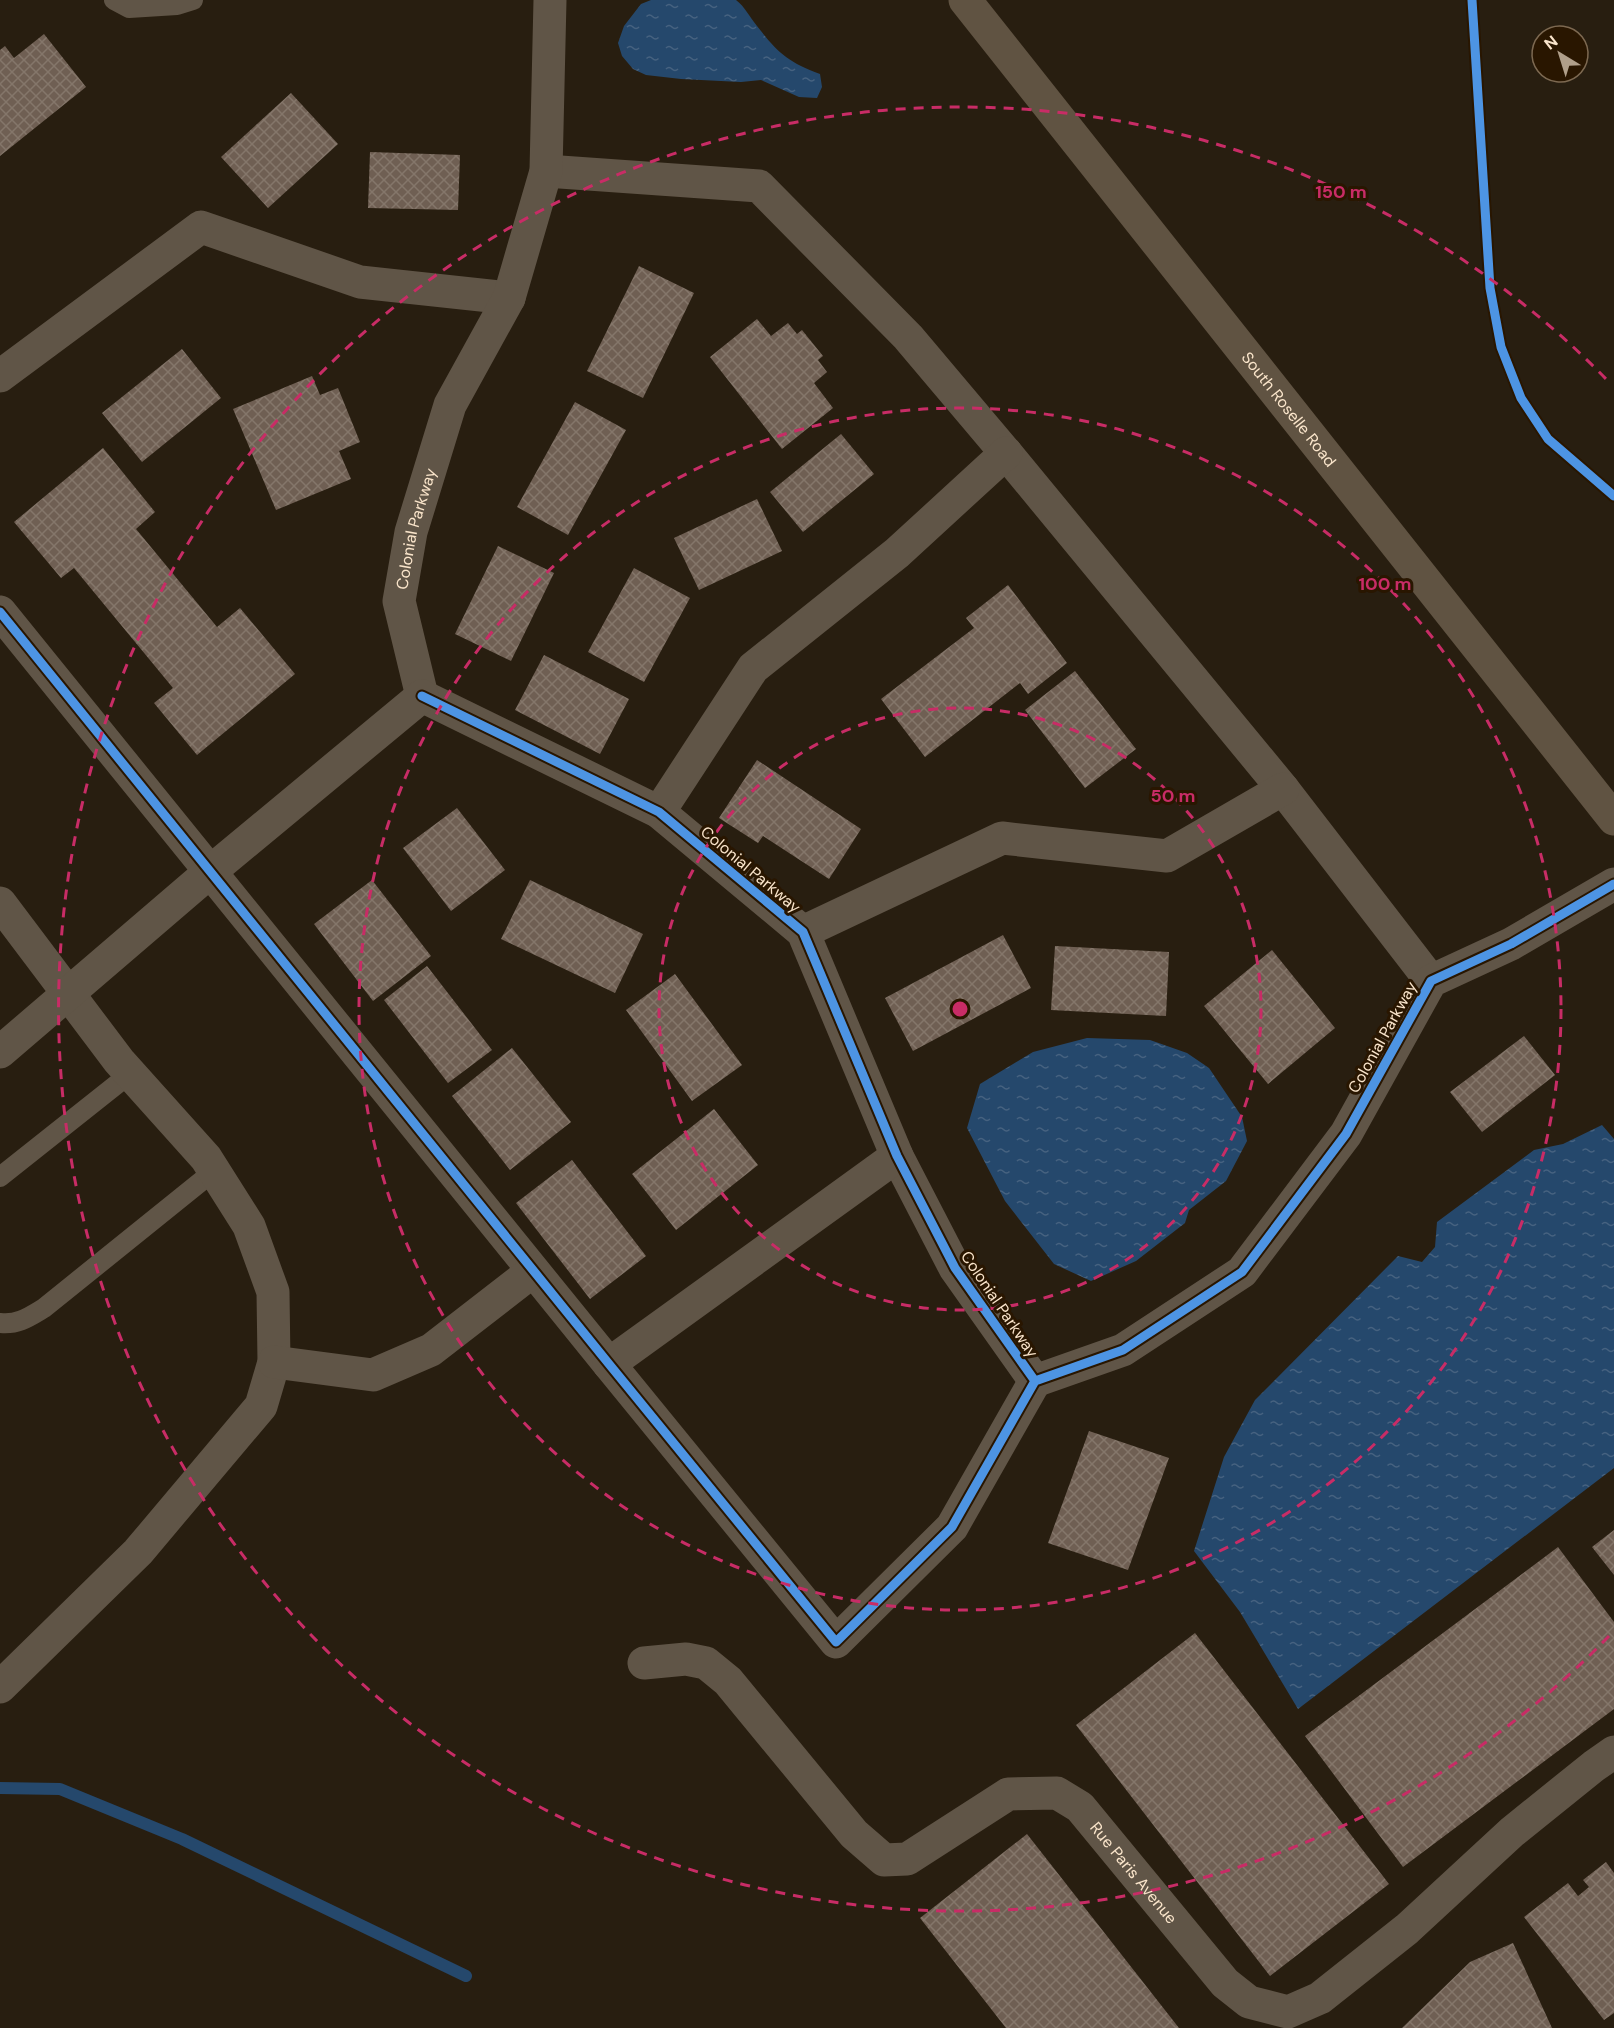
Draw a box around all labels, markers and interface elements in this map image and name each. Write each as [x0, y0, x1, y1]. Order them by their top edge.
north arrow [1530, 24, 1590, 84]
text: N [1540, 31, 1562, 54]
text: 150 m [1315, 180, 1367, 204]
street label: South Roselle Road [1237, 348, 1341, 471]
street label: Colonial Parkway [391, 465, 441, 591]
text: 100 m [1358, 572, 1412, 596]
text: 50 m [1150, 784, 1196, 808]
street label: Colonial Parkway [696, 821, 805, 917]
street label: Colonial Parkway [1343, 978, 1422, 1097]
centre of rings [950, 999, 970, 1019]
street label: Colonial Parkway [956, 1247, 1043, 1362]
street label: Rue Paris Avenue [1085, 1818, 1182, 1928]

